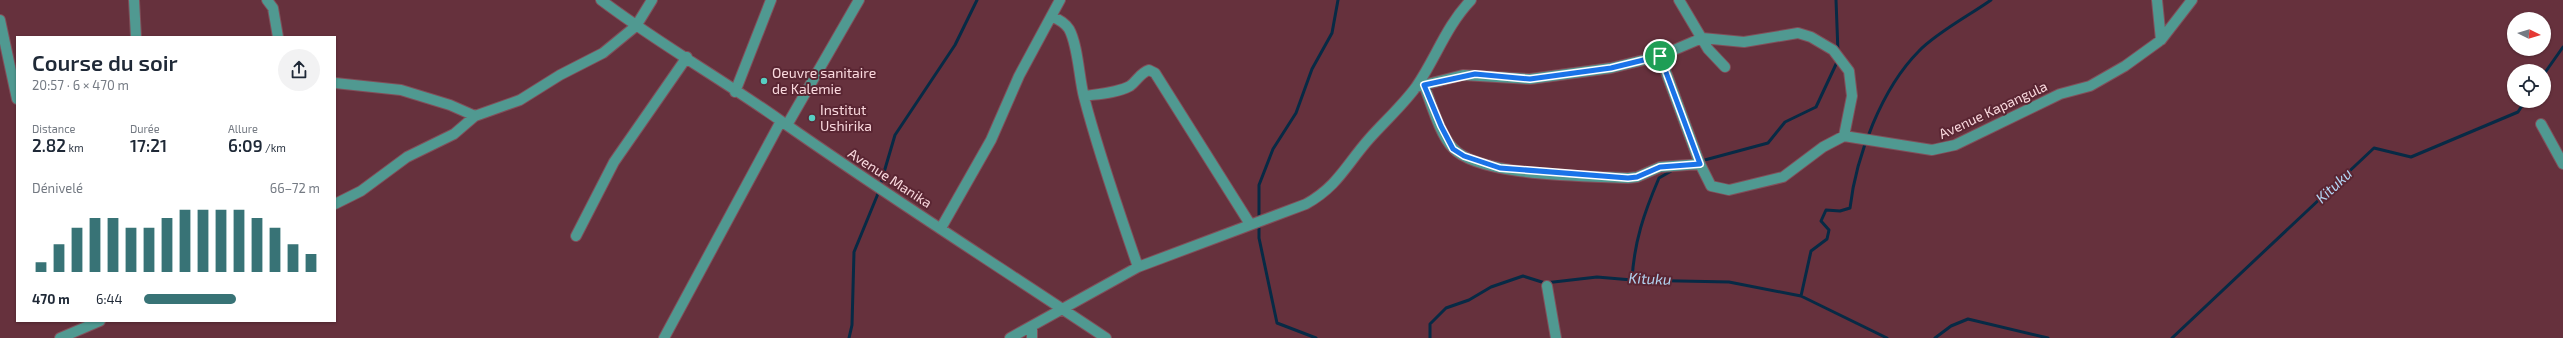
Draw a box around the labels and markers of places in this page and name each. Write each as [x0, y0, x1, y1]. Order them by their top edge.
pin [1643, 39, 1677, 73]
place label: Oeuvre sanitaire de Kalemie [772, 64, 876, 97]
marker: Oeuvre sanitaire de Kalemie [759, 76, 769, 86]
place label: Institut Ushirika [820, 101, 872, 134]
marker: Institut Ushirika [807, 113, 817, 123]

